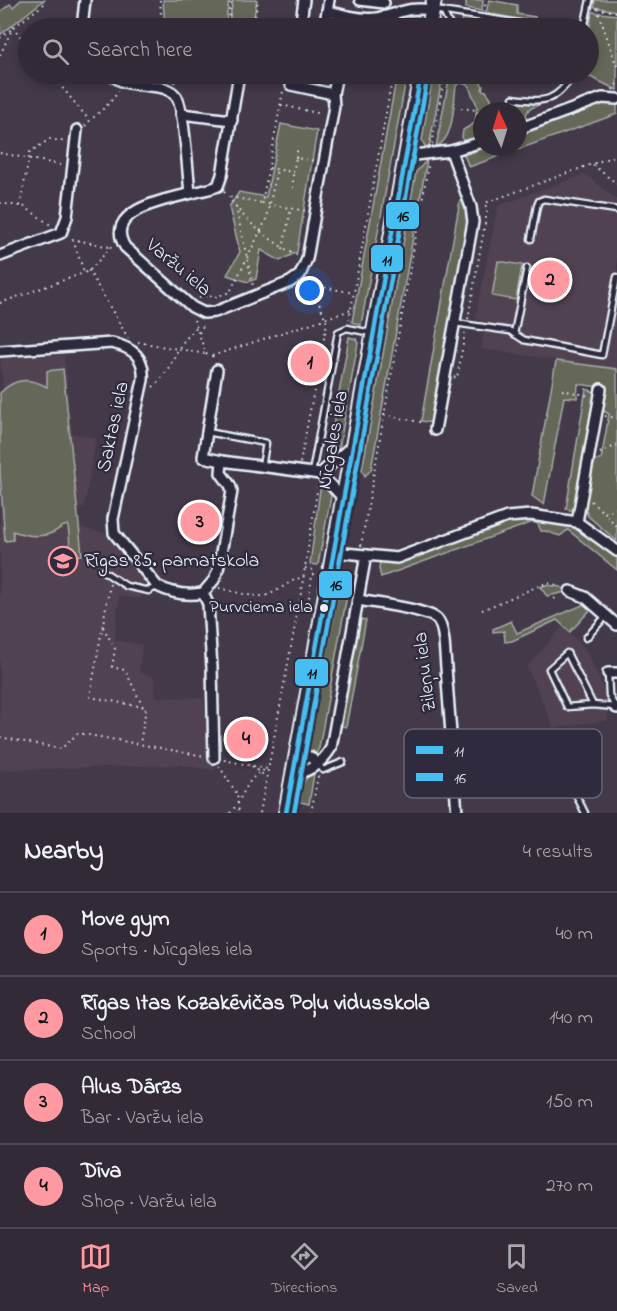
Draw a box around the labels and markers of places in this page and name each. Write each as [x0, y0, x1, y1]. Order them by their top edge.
pin: 2 [530, 258, 570, 302]
pin: 1 [290, 340, 330, 386]
pin: 3 [180, 500, 220, 544]
school or university icon: Rīgas 85. pamatskola [47, 545, 79, 577]
place label: Rīgas 85. pamatskola [84, 547, 259, 577]
place label: Purvciema iela [209, 595, 313, 621]
marker: Purvciema iela [318, 602, 330, 614]
pin: 4 [226, 716, 266, 762]

